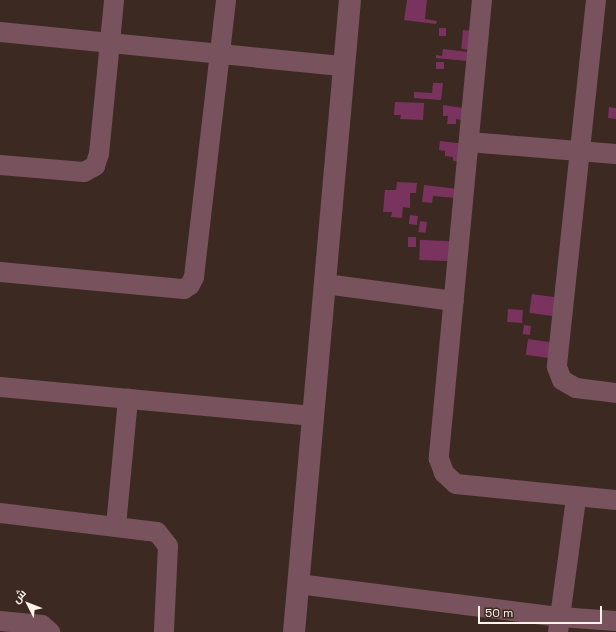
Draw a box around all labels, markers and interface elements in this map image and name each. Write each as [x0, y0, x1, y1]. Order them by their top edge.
north arrow [8, 584, 48, 624]
text: ش [9, 586, 29, 606]
scale bar [480, 598, 604, 624]
text: 50 m [485, 605, 513, 621]

